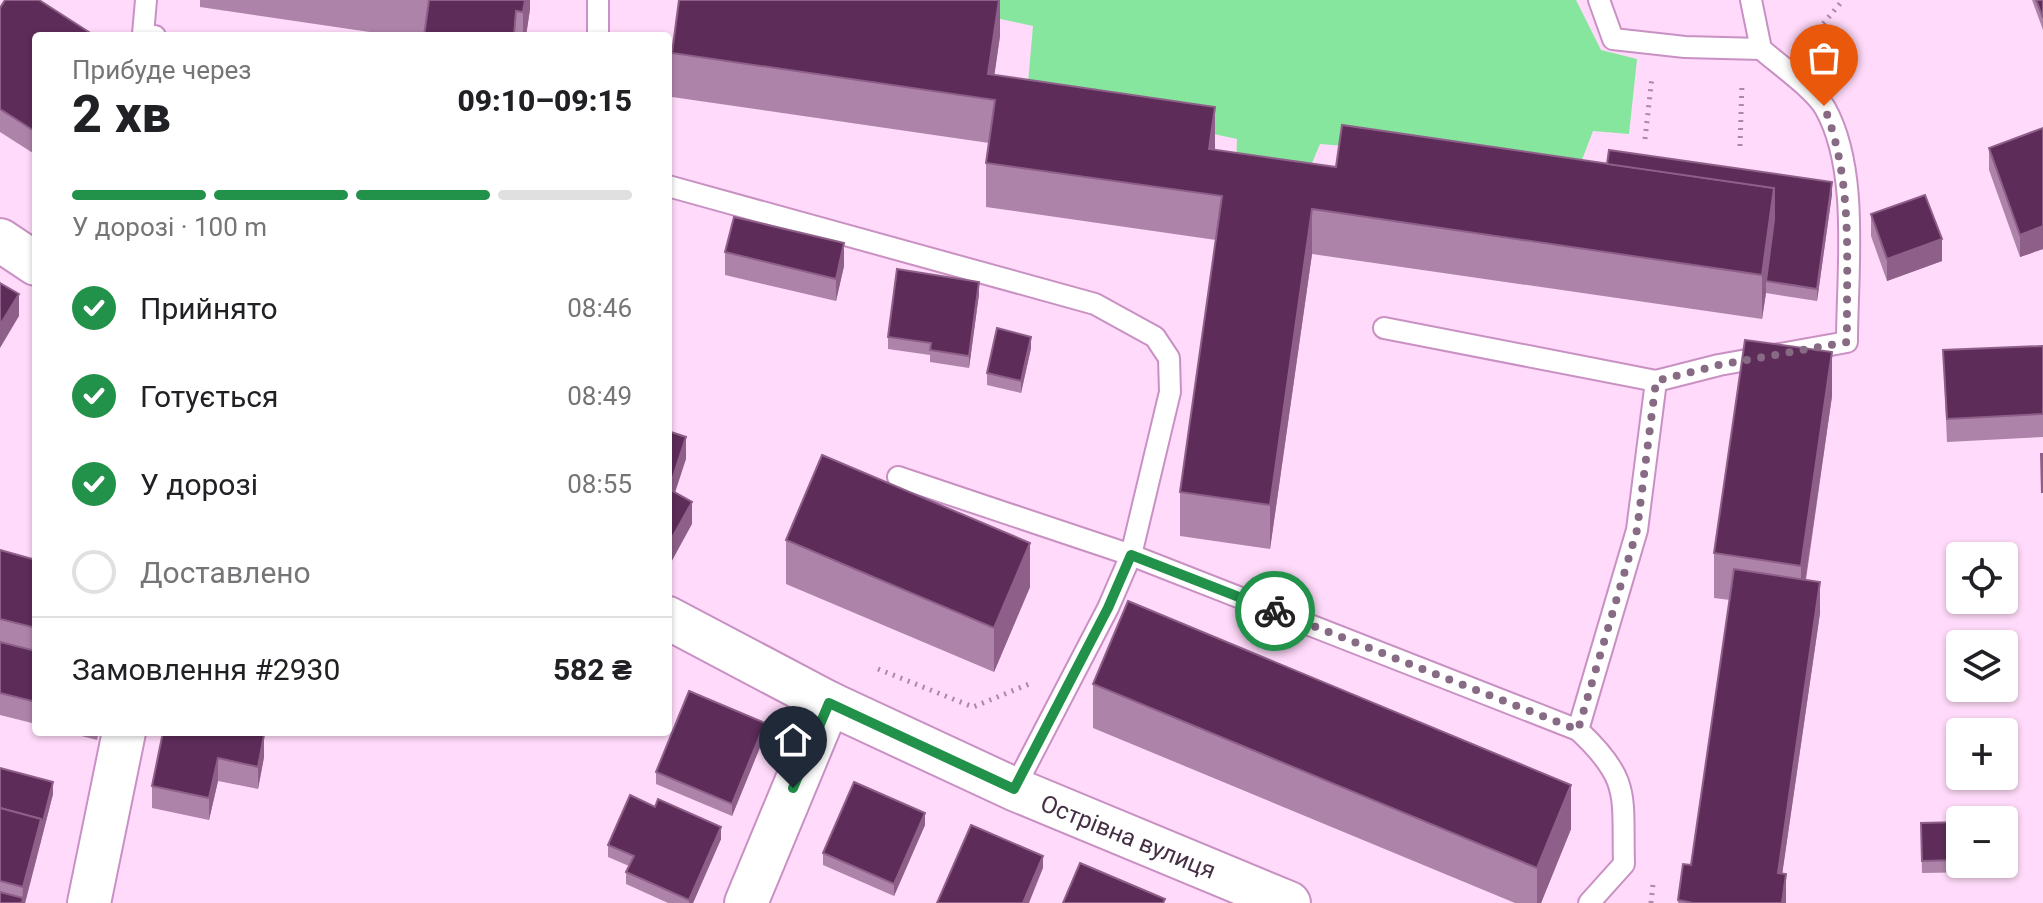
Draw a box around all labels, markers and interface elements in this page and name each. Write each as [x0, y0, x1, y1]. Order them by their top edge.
pin [1790, 24, 1858, 106]
icon: bag [1802, 36, 1846, 80]
text: Прибуде через [72, 55, 252, 85]
text: 09:10–09:15 [457, 83, 632, 118]
text: 2 хв [72, 84, 171, 145]
text: У дорозі · 100 m [72, 212, 267, 242]
icon: check [72, 286, 116, 330]
text: Прийнято [140, 291, 278, 326]
text: 08:46 [567, 293, 632, 323]
icon: check [72, 374, 116, 418]
text: Готується [140, 379, 278, 414]
text: 08:49 [567, 381, 632, 411]
icon: check [72, 462, 116, 506]
text: У дорозі [140, 467, 258, 502]
text: 08:55 [567, 469, 632, 499]
map controls [1946, 542, 2018, 878]
button: locate [1946, 542, 2018, 614]
text: Доставлено [140, 555, 311, 590]
courier [1235, 571, 1315, 651]
icon: bike [1253, 589, 1297, 633]
button: layers [1946, 630, 2018, 702]
text: Замовлення #2930 [72, 652, 340, 687]
text: 582 ₴ [553, 652, 632, 687]
pin [759, 706, 827, 788]
icon: home [771, 718, 815, 762]
button: + [1946, 718, 2018, 790]
street label: Острівна вулиця [1036, 789, 1220, 885]
button: − [1946, 806, 2018, 878]

